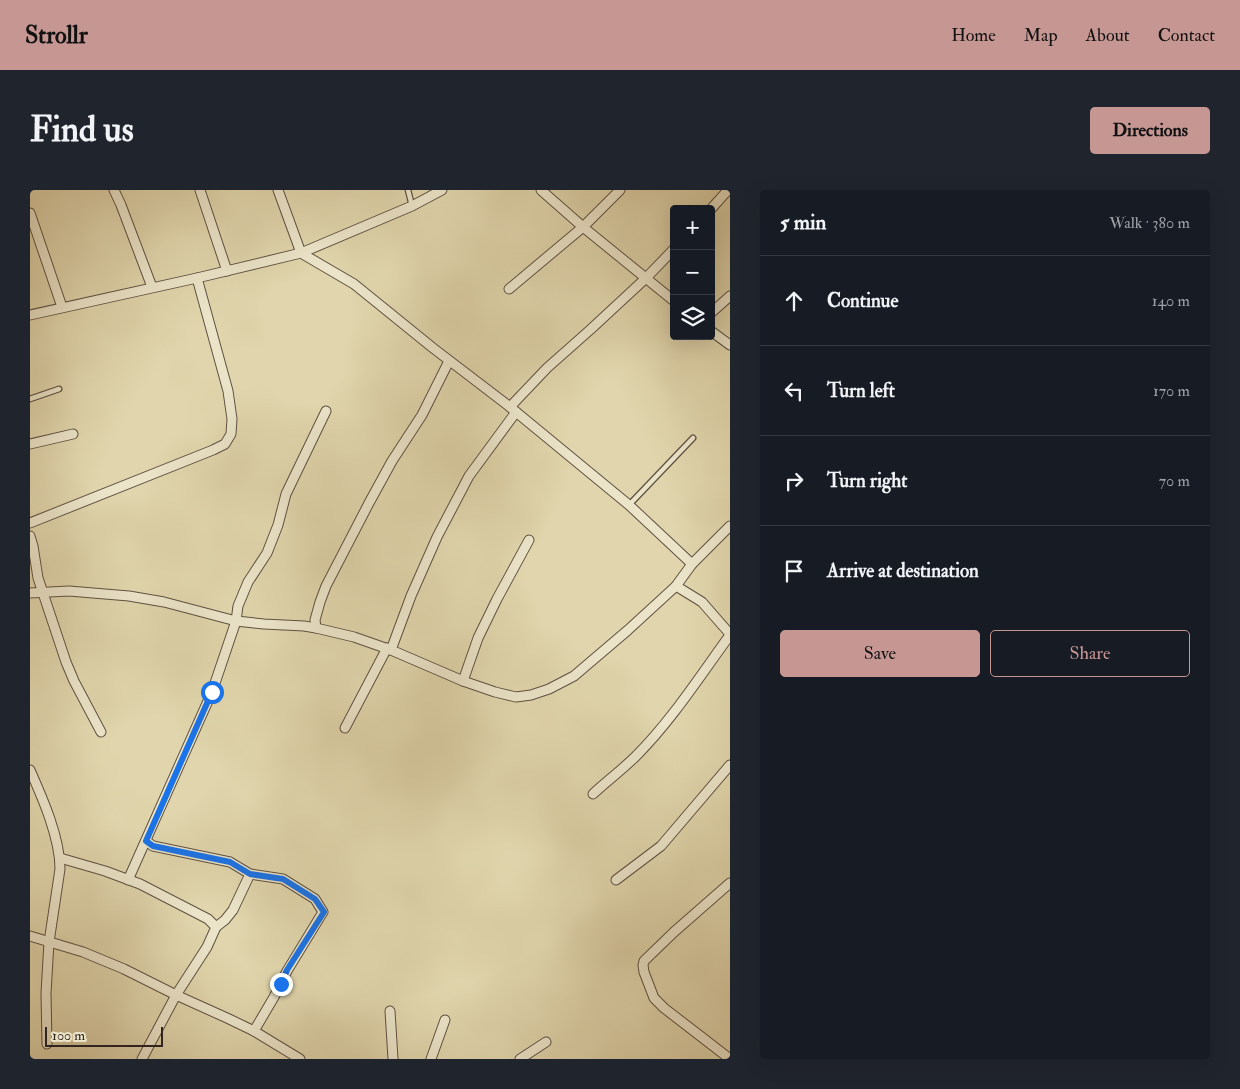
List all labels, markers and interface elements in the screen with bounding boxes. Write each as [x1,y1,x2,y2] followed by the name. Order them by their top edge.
[25,20,88,51] text: Strollr
[951,24,996,47] text: Home
[1024,24,1058,47] text: Map
[1086,24,1130,47] text: About
[1158,24,1215,47] text: Contact
[1090,107,1210,154] button: Directions
[30,108,134,152] text: Find us
[670,205,715,340] map controls
[670,205,715,250] button: +
[780,209,826,236] text: 5 min
[1109,213,1190,233] text: Walk · 380 m
[670,250,715,295] button: −
[780,287,808,315] icon: ahead
[827,289,898,313] text: Continue
[1152,291,1190,311] text: 140 m
[670,295,715,340] button: layers
[780,377,808,405] icon: left
[827,379,895,403] text: Turn left
[1153,381,1190,401] text: 170 m
[780,467,808,495] icon: right
[827,469,907,493] text: Turn right
[1159,471,1190,491] text: 70 m
[780,557,808,585] icon: arrive
[827,559,979,583] text: Arrive at destination
[780,630,980,677] button: Save
[990,630,1190,677] button: Share
[201,681,224,704] route start
[270,973,293,996] route end
[45,1024,162,1047] scale bar
[52,1027,85,1044] text: 100 m

